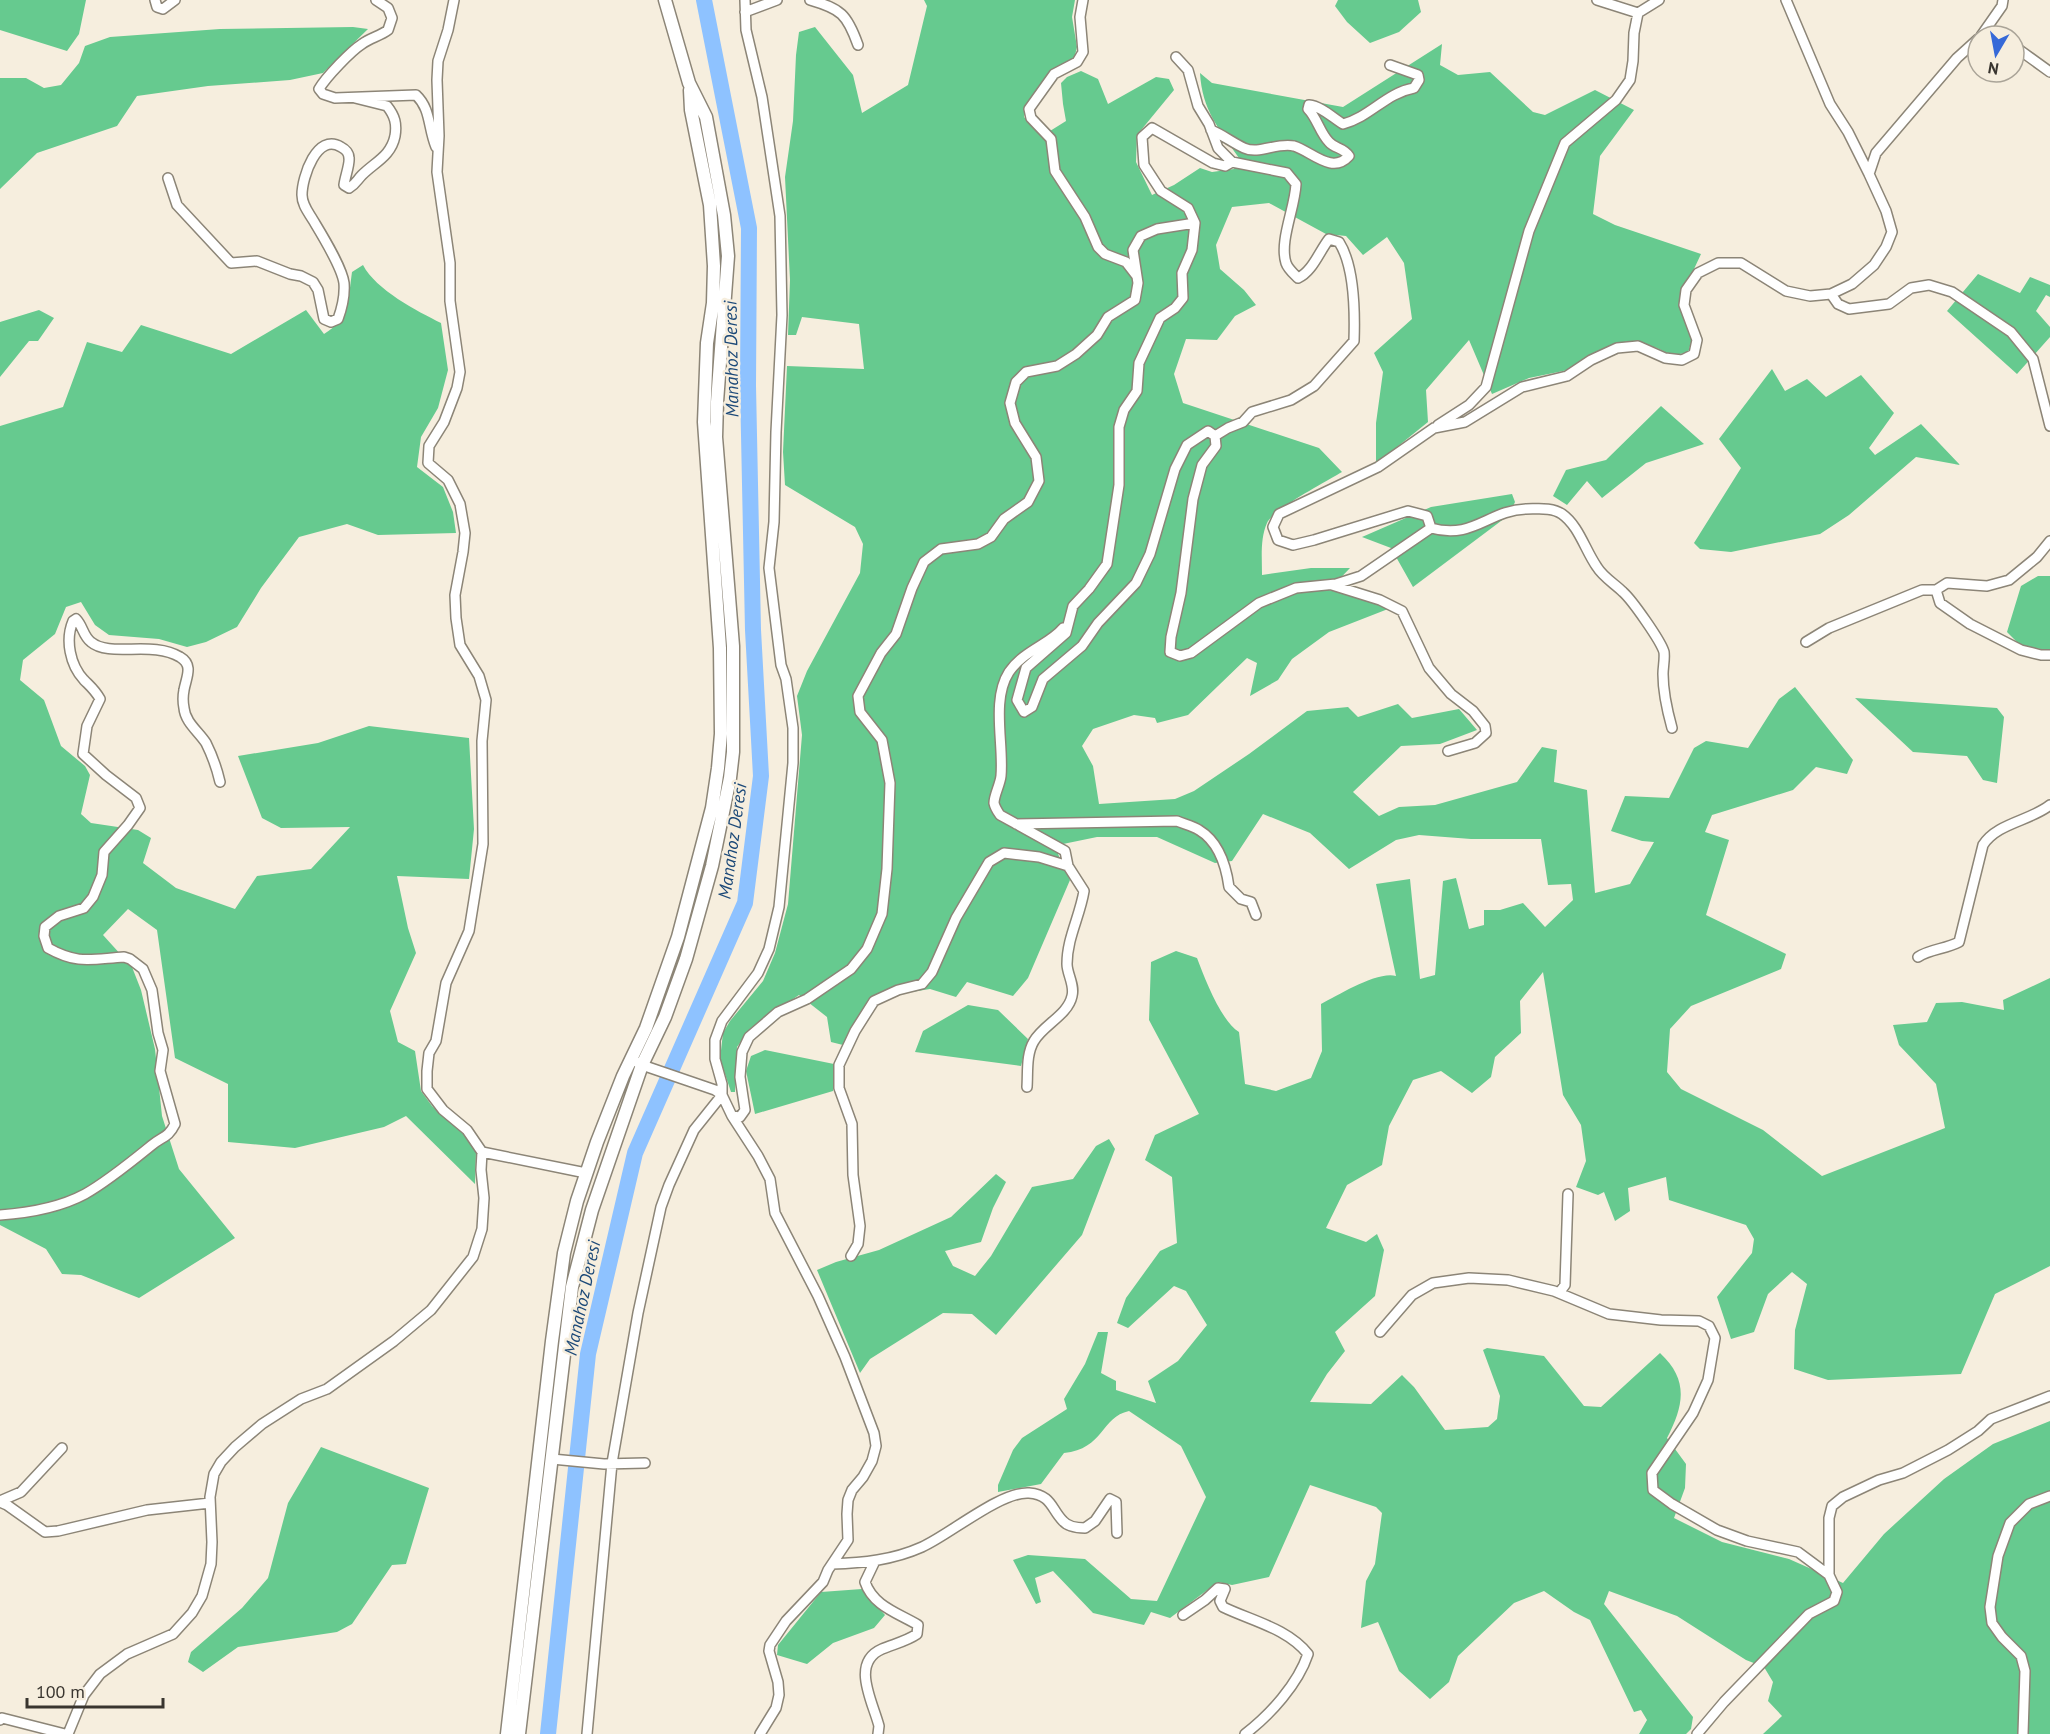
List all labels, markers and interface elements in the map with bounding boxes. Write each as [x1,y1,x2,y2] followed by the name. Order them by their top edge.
[1966,24,2026,84] north arrow
[1986,58,2000,80] text: N
[718,299,744,418] water label: Manahoz Deresi
[712,780,752,900] water label: Manahoz Deresi
[559,1237,606,1357] water label: Manahoz Deresi
[27,1671,164,1709] scale bar
[36,1680,85,1703] text: 100 m

